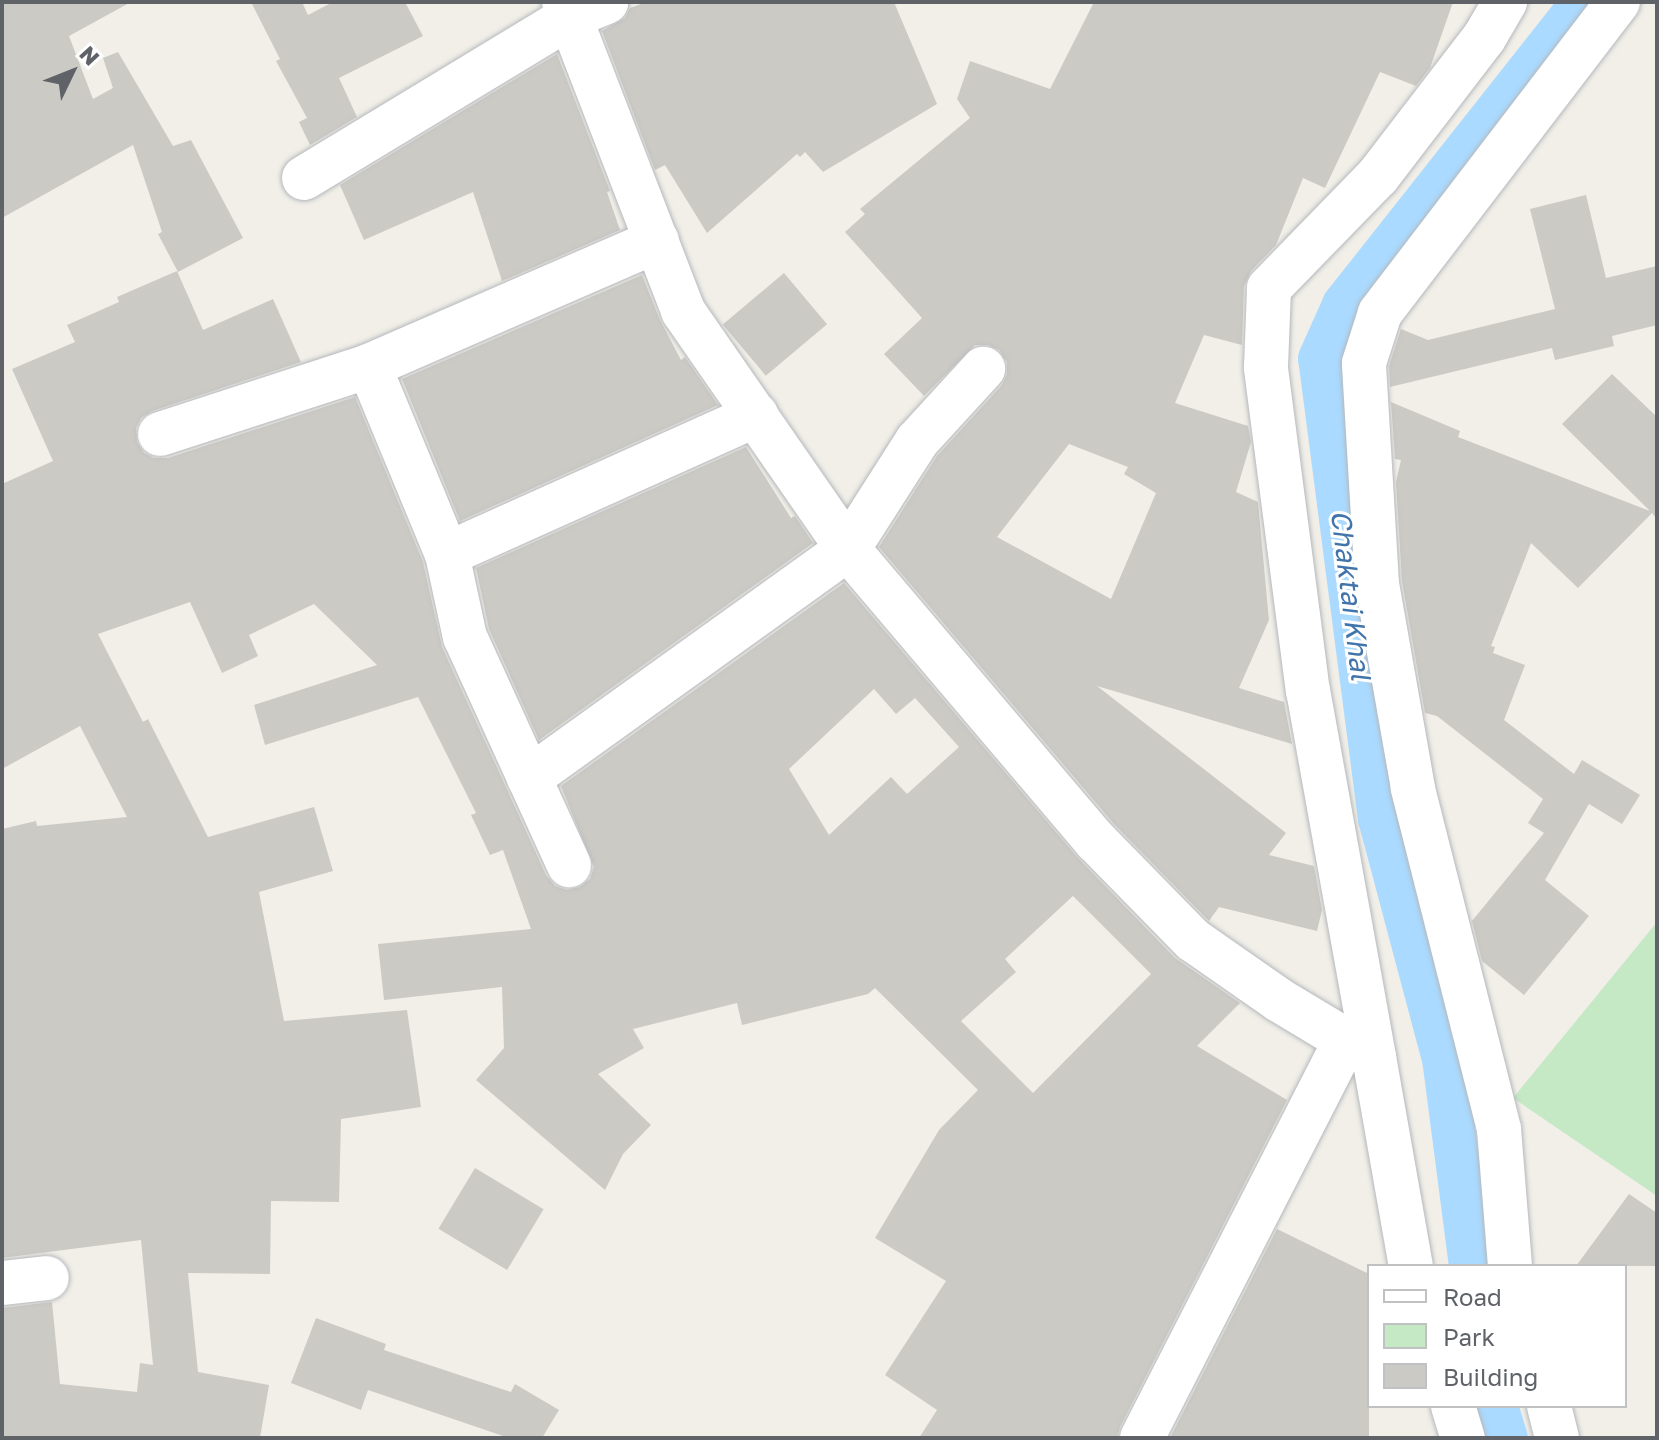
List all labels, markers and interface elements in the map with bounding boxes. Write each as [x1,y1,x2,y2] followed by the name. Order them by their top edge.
[32,32,112,112] north arrow
[74,40,105,71] text: N
[1324,508,1378,682] water label: Chaktai Khal
[1367,1264,1627,1408] legend
[1443,1282,1502,1311] text: Road
[1443,1322,1495,1351] text: Park
[1443,1362,1538,1391] text: Building

